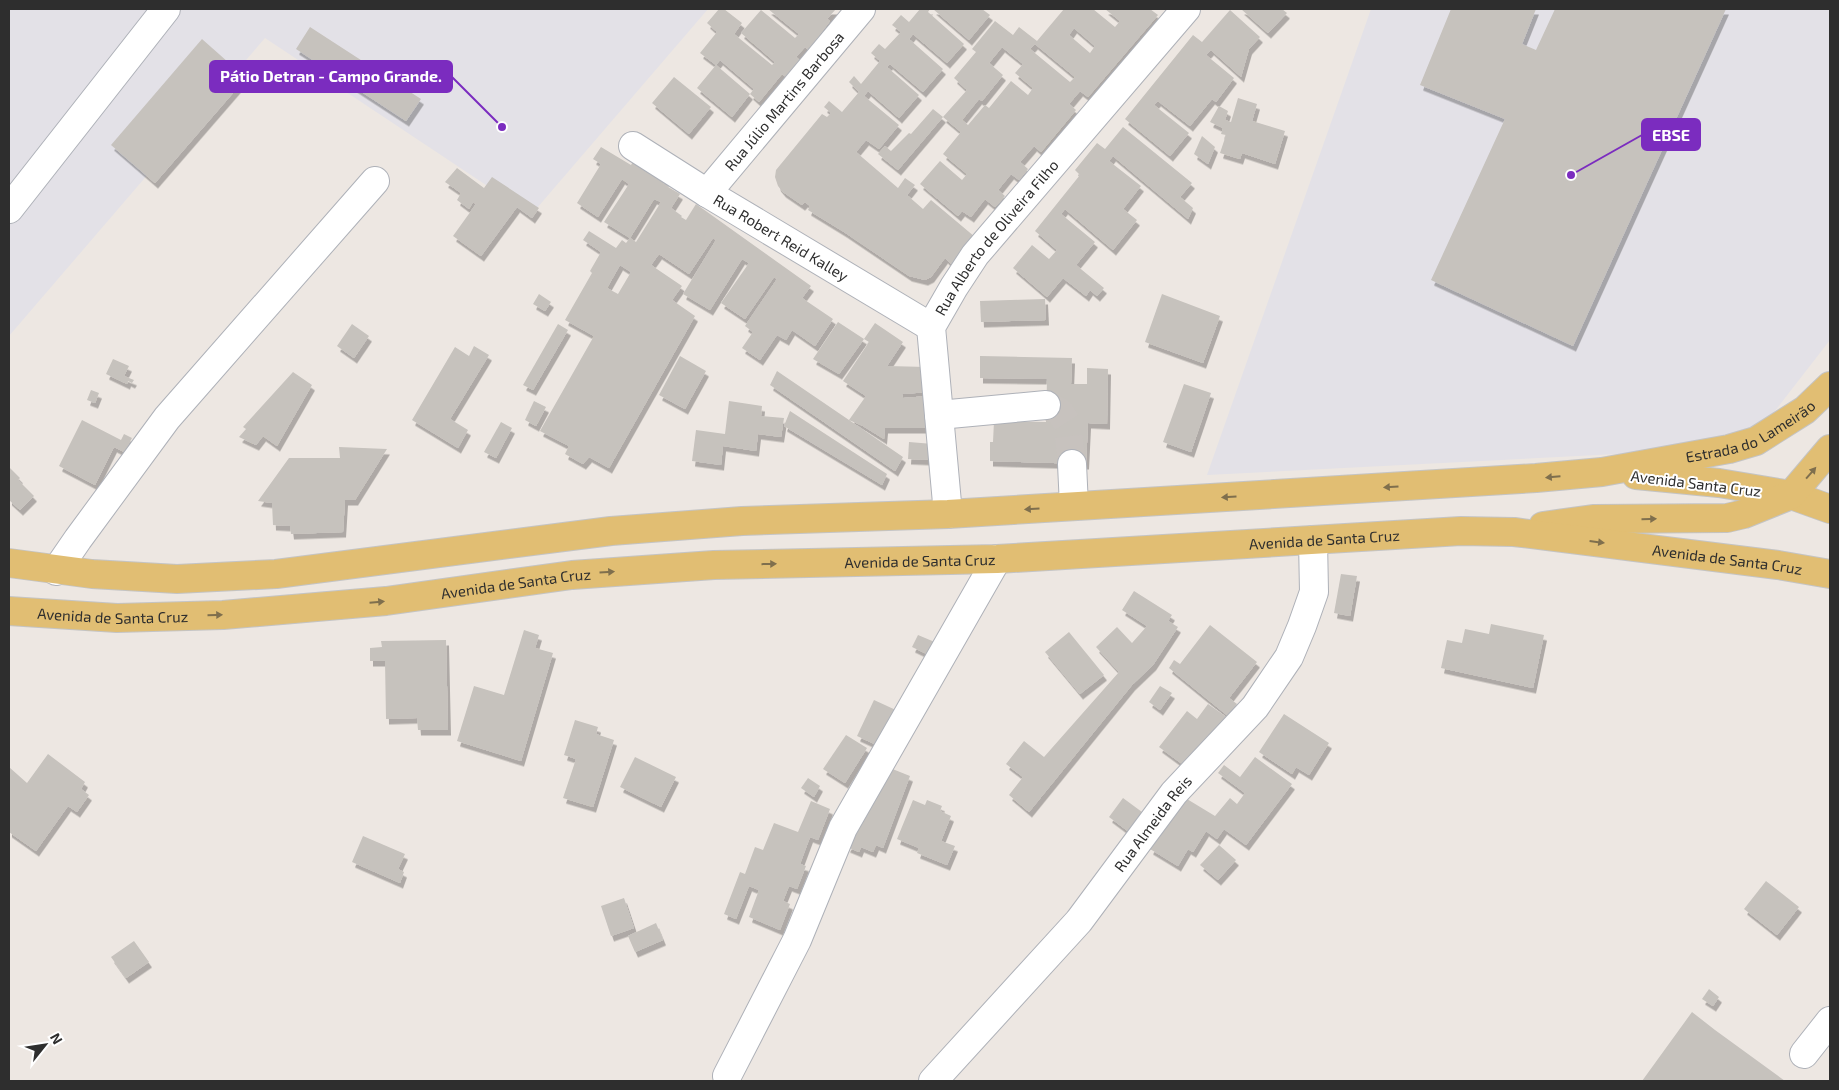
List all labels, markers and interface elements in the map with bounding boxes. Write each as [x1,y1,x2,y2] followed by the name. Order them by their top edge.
[721,28,847,174] street label: Rua Júlio Martins Barbosa
[210,61,452,92] callout: Pátio Detran - Campo Grande.
[220,66,442,85] text: Pátio Detran - Campo Grande.
[1642,119,1700,150] callout: EBSE
[1652,125,1690,144] text: EBSE
[931,156,1062,318] street label: Rua Alberto de Oliveira Filho
[710,190,852,285] street label: Rua Robert Reid Kalley
[1684,396,1819,466] street label: Estrada do Lameirão
[1630,466,1762,500] street label: Avenida Santa Cruz
[1806,467,1817,480] one-way arrow
[1545,473,1561,481] one-way arrow
[1383,484,1399,492] one-way arrow
[1221,494,1237,502] one-way arrow
[1023,505,1039,513] one-way arrow
[1641,514,1657,522] one-way arrow
[1248,526,1400,553] street label: Avenida de Santa Cruz
[1589,538,1605,546] one-way arrow
[1651,540,1804,578] street label: Avenida de Santa Cruz
[844,550,996,571] street label: Avenida de Santa Cruz
[762,560,778,568] one-way arrow
[440,565,592,602] street label: Avenida de Santa Cruz
[599,568,615,576] one-way arrow
[369,597,385,605] one-way arrow
[37,604,189,627] street label: Avenida de Santa Cruz
[207,611,223,619] one-way arrow
[1110,771,1195,875] street label: Rua Almeida Reis
[20,1020,70,1070] north arrow
[47,1030,67,1047] text: N

